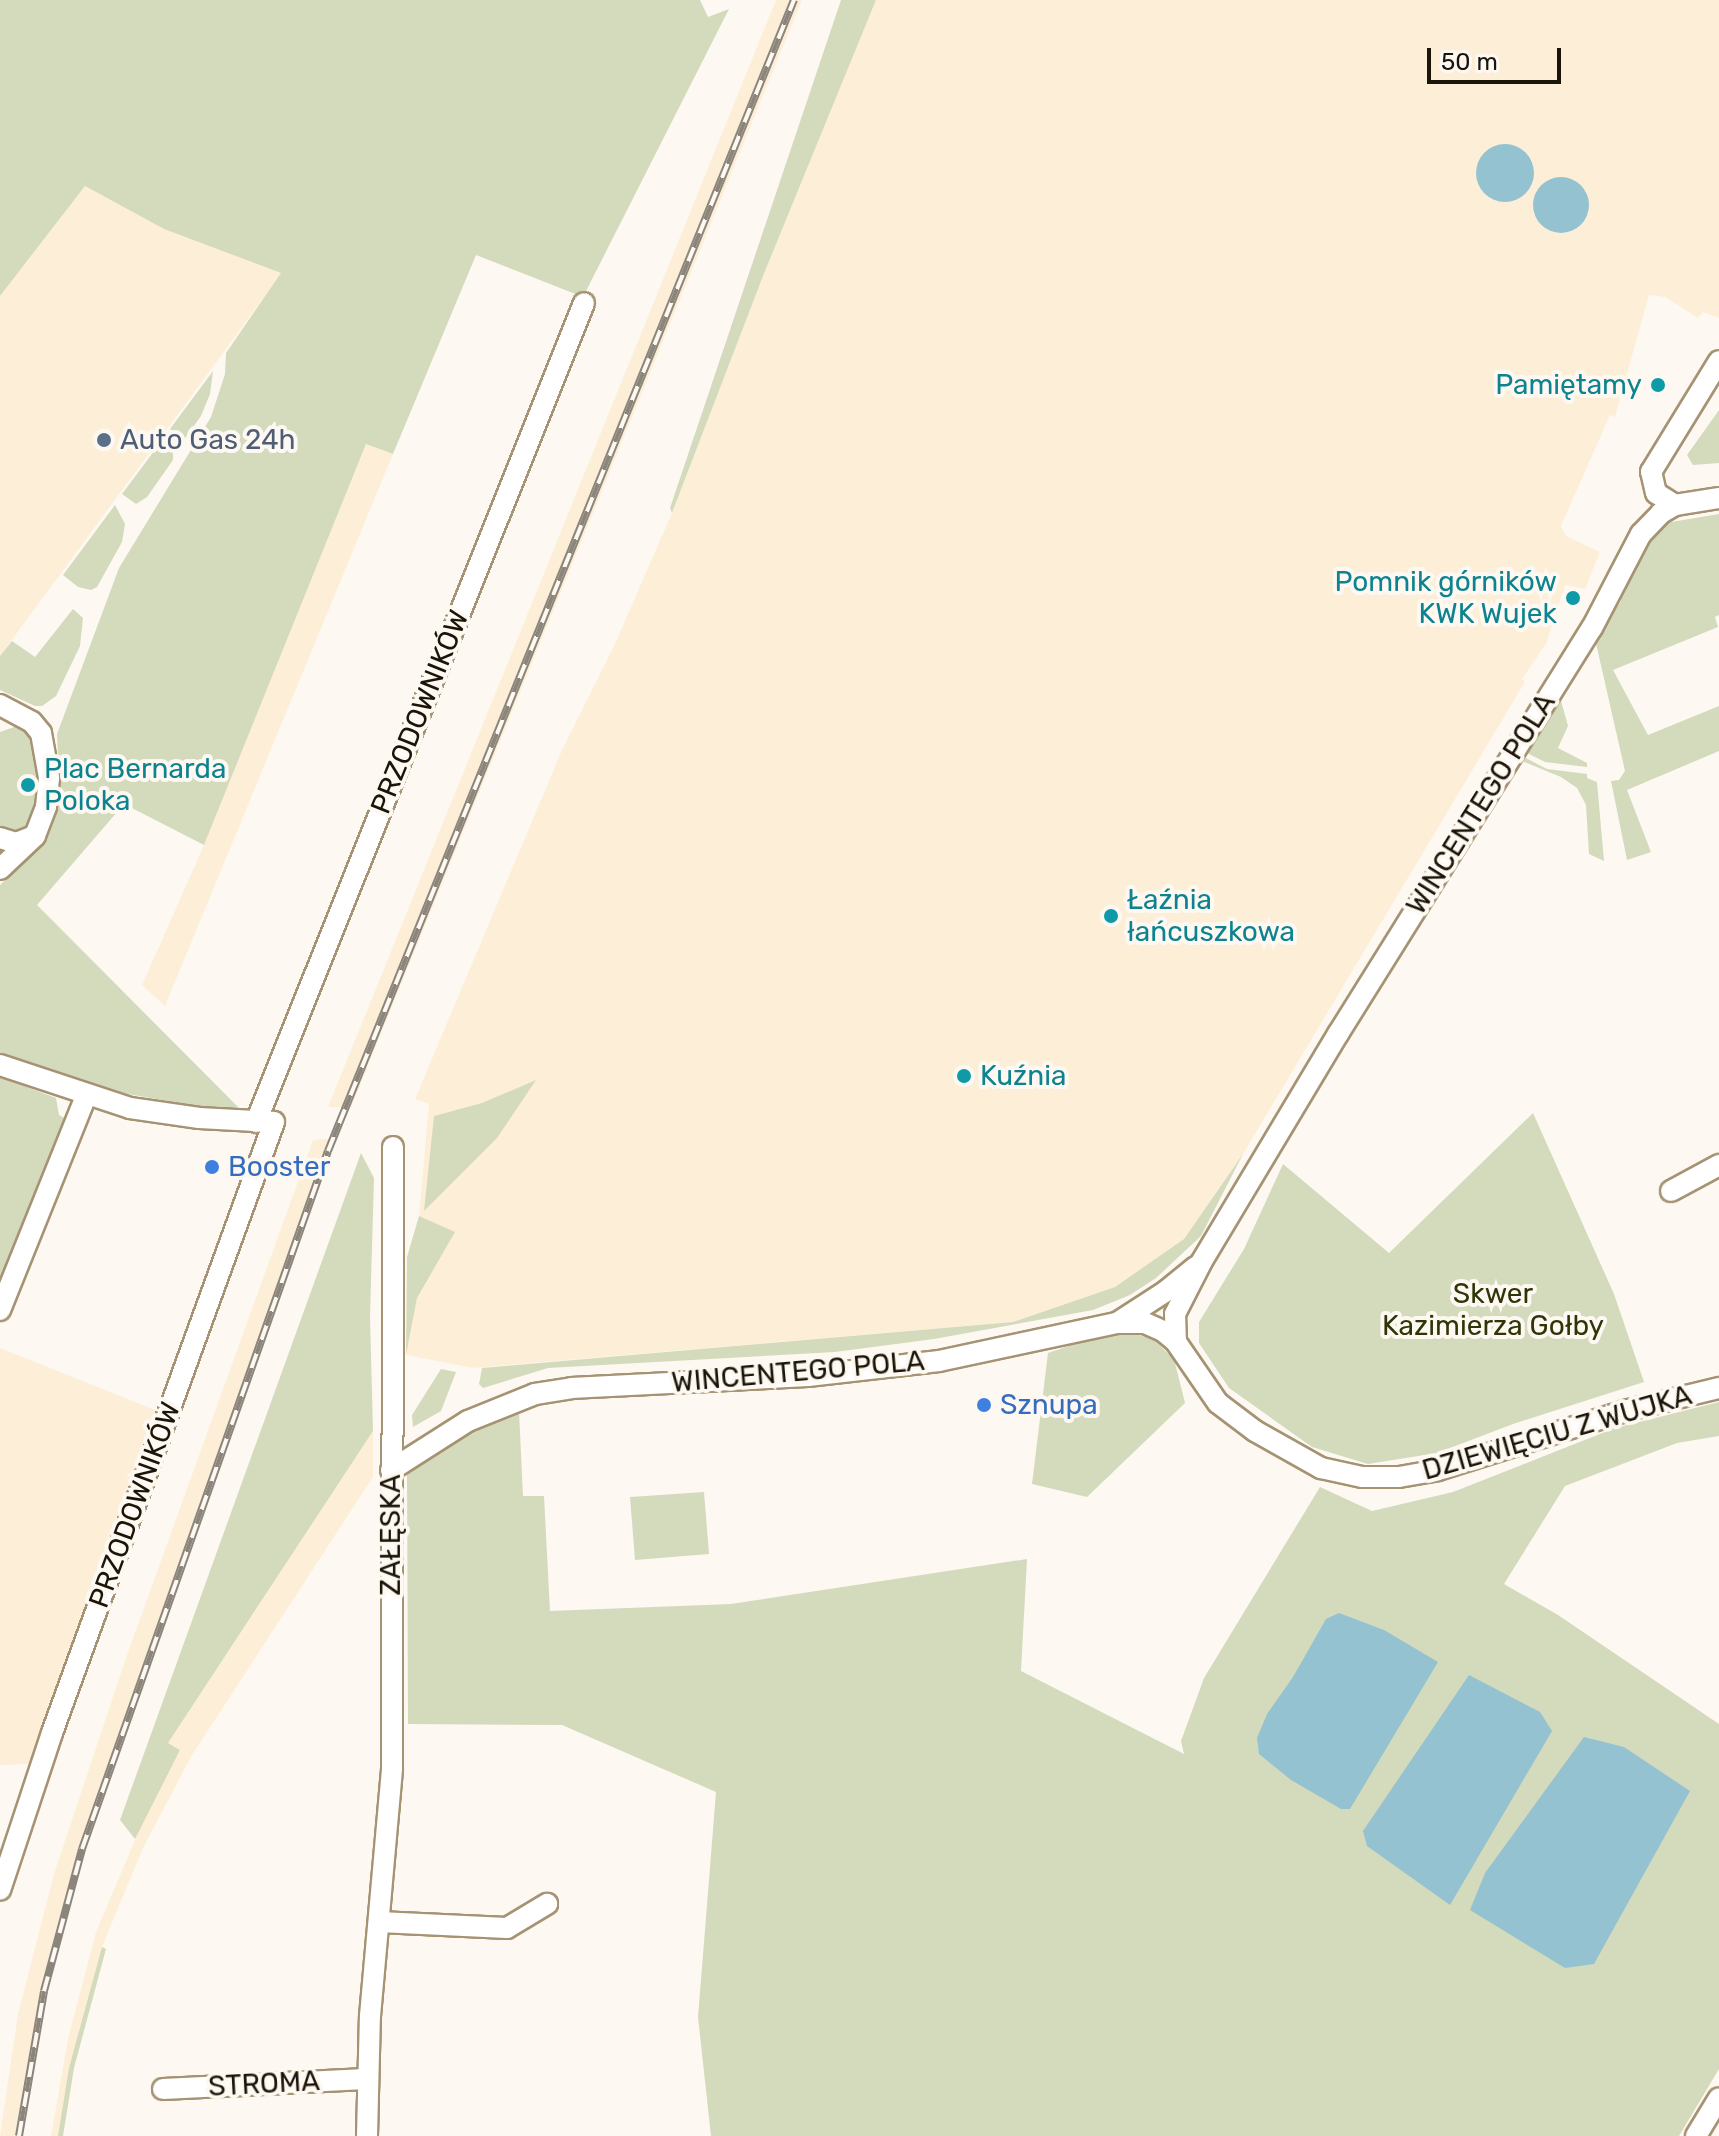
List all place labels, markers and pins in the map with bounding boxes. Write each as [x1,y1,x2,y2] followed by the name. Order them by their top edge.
[1495,368,1642,402] place label: Pamiętamy
[1649,376,1667,394] marker: Pamiętamy
[120,423,296,457] place label: Auto Gas 24h
[95,431,113,449] marker: Auto Gas 24h
[1334,565,1557,631] place label: Pomnik górników KWK Wujek
[1564,589,1582,607] marker: Pomnik górników KWK Wujek
[44,752,226,818] place label: Plac Bernarda Poloka
[19,776,37,794] marker: Plac Bernarda Poloka
[1127,883,1295,949] place label: Łaźnia łańcuszkowa
[1102,907,1120,925] marker: Łaźnia łańcuszkowa
[980,1059,1067,1093] place label: Kuźnia
[955,1067,973,1085] marker: Kuźnia
[228,1150,330,1184] place label: Booster
[203,1158,221,1176] marker: Booster
[1000,1388,1098,1422] place label: Sznupa
[975,1396,993,1414] marker: Sznupa

